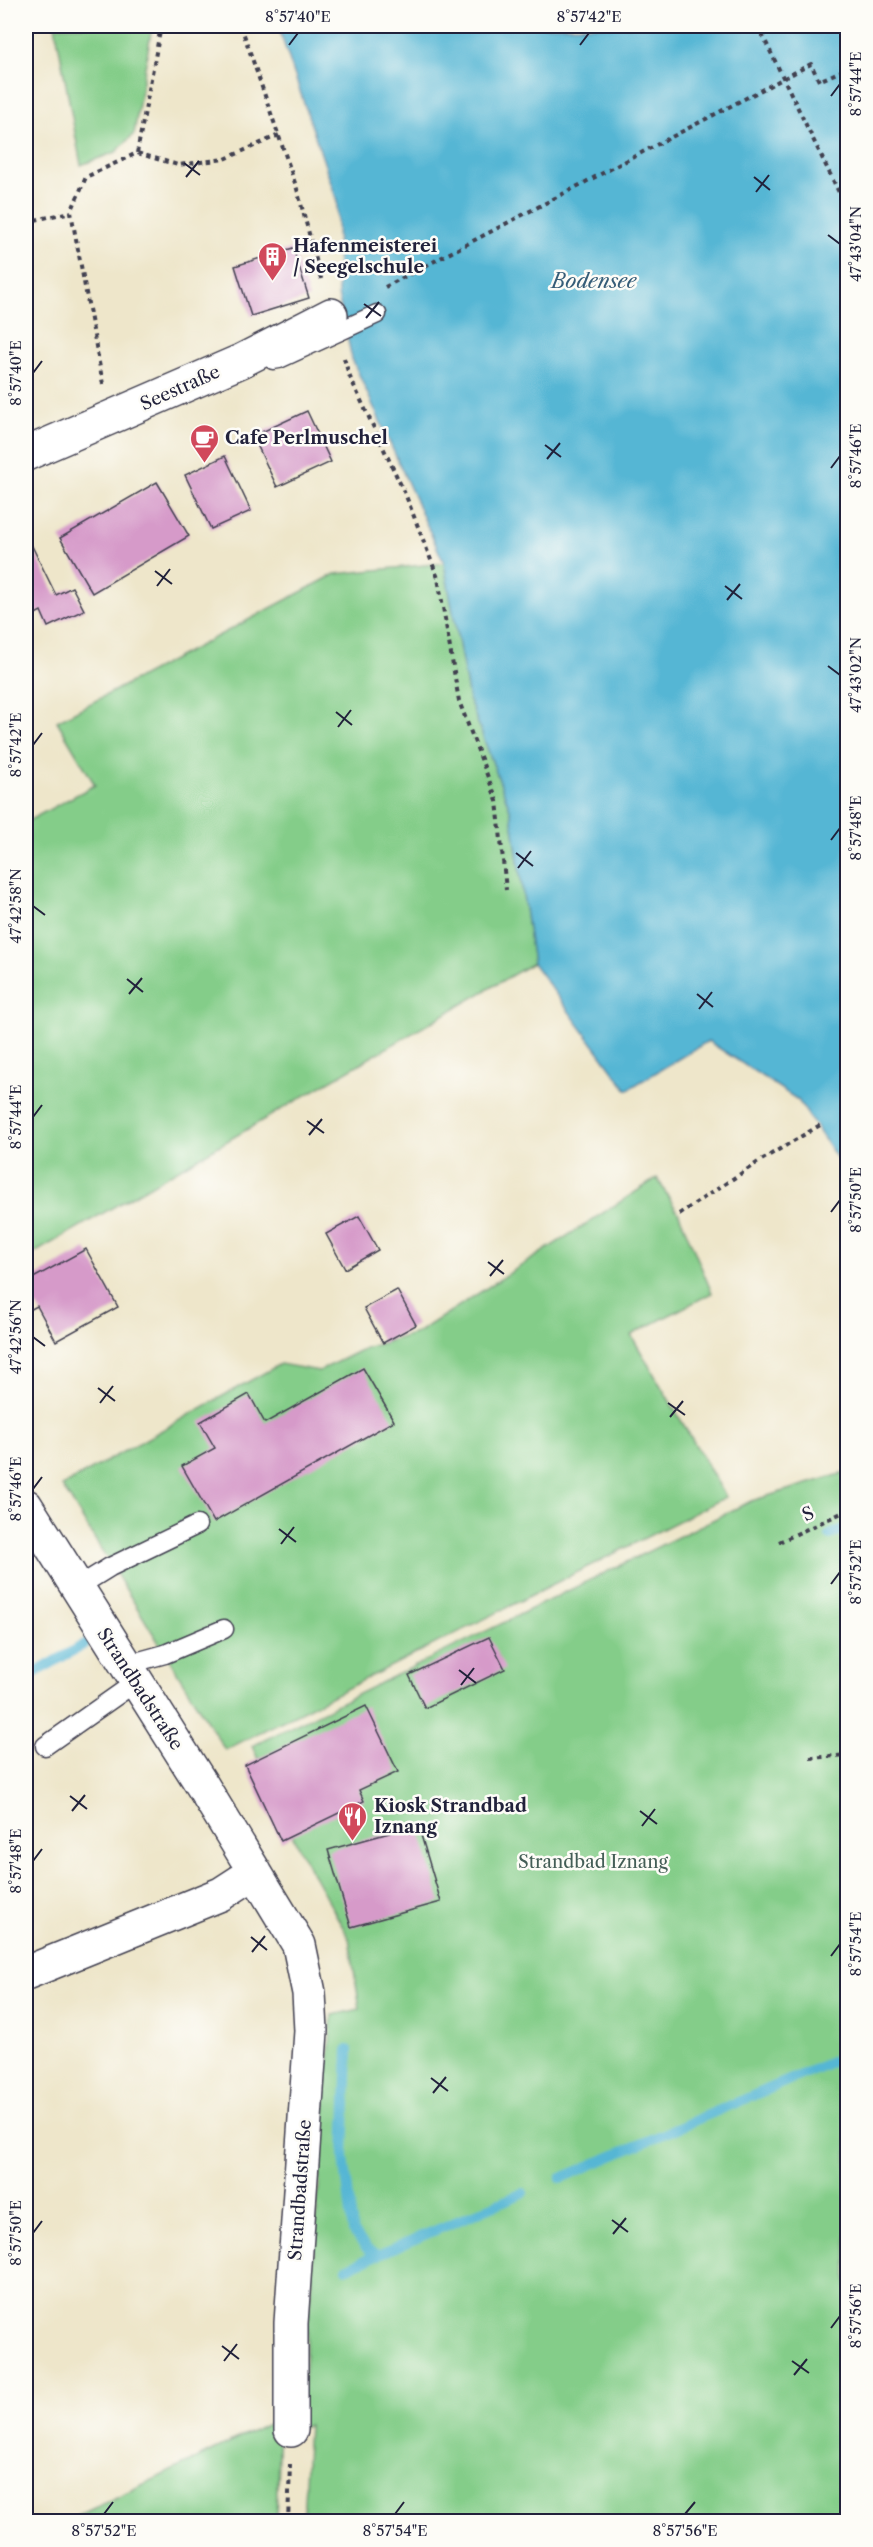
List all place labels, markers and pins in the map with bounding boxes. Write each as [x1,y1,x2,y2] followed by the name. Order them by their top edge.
[293,235,438,278] place label: Hafenmeisterei / Seegelschule
[256,240,288,282] building icon: Hafenmeisterei / Seegelschule
[188,422,220,464] cafe icon: Cafe Perlmuschel
[225,427,388,449] place label: Cafe Perlmuschel
[374,1795,527,1838] place label: Kiosk Strandbad Iznang
[337,1800,369,1842] restaurant icon: Kiosk Strandbad Iznang

